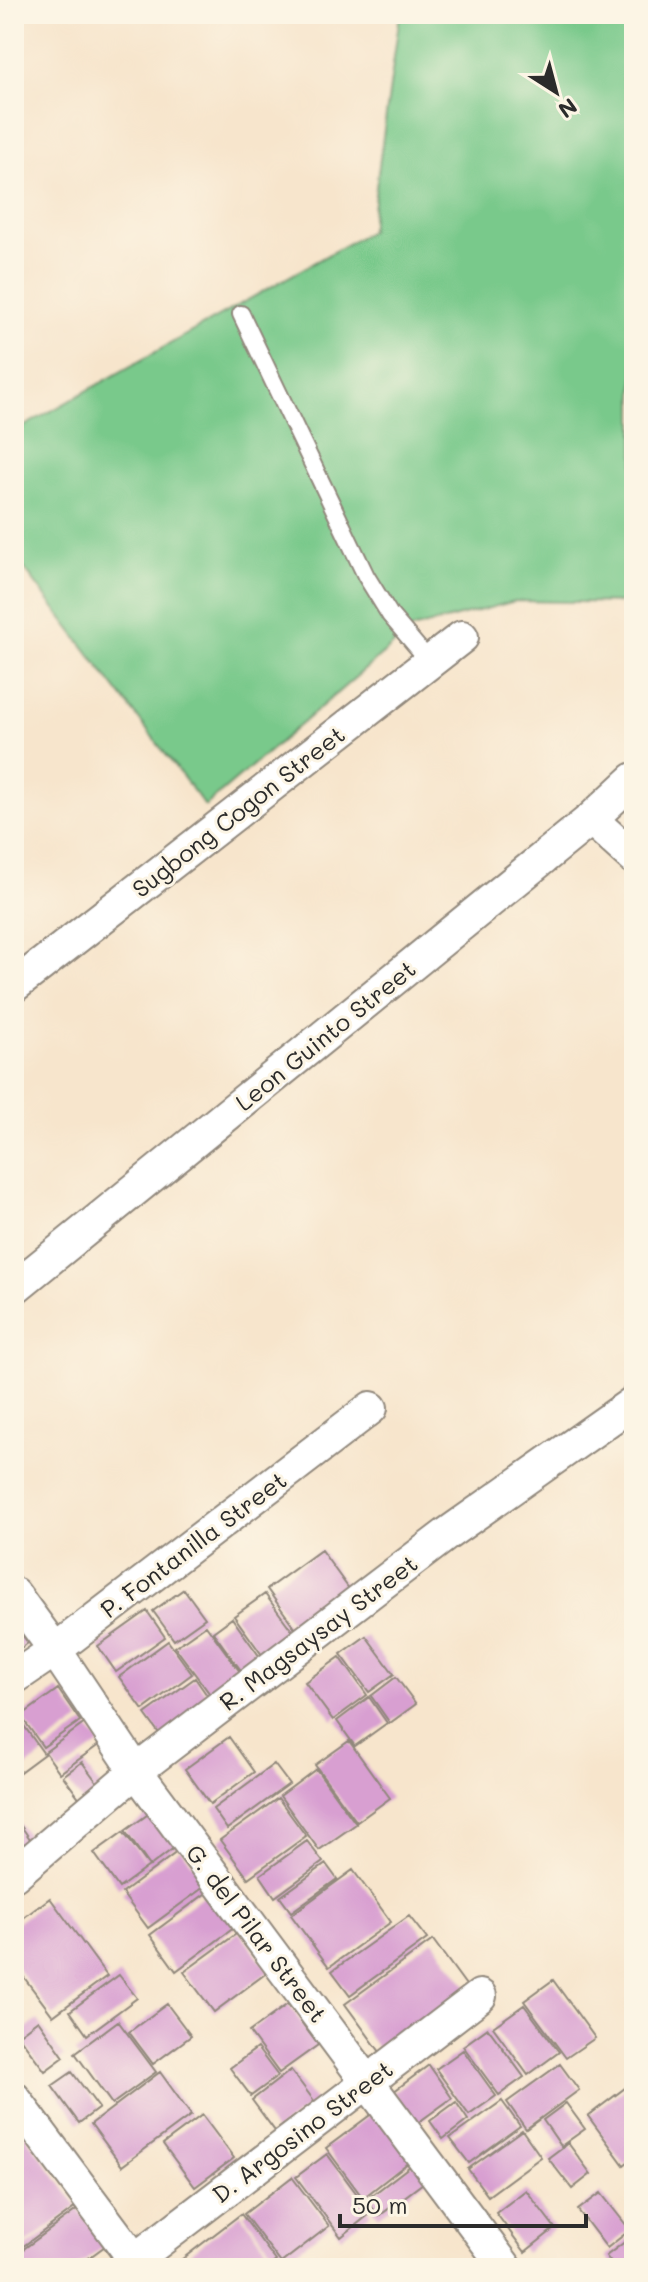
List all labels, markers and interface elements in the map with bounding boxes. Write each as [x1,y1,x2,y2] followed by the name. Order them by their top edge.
[516,52,596,132] north arrow
[553,92,583,125] text: N
[125,718,351,904] street label: Sugbong Cogon Street
[229,953,421,1117] street label: Leon Guinto Street
[94,1464,292,1624] street label: P. Fontanilla Street
[213,1547,423,1717] street label: R. Magsaysay Street
[180,1838,334,2028] street label: G. del Pilar Street
[205,2053,399,2209] street label: D. Argosino Street
[340,2178,586,2228] scale bar
[352,2189,408,2220] text: 50 m

